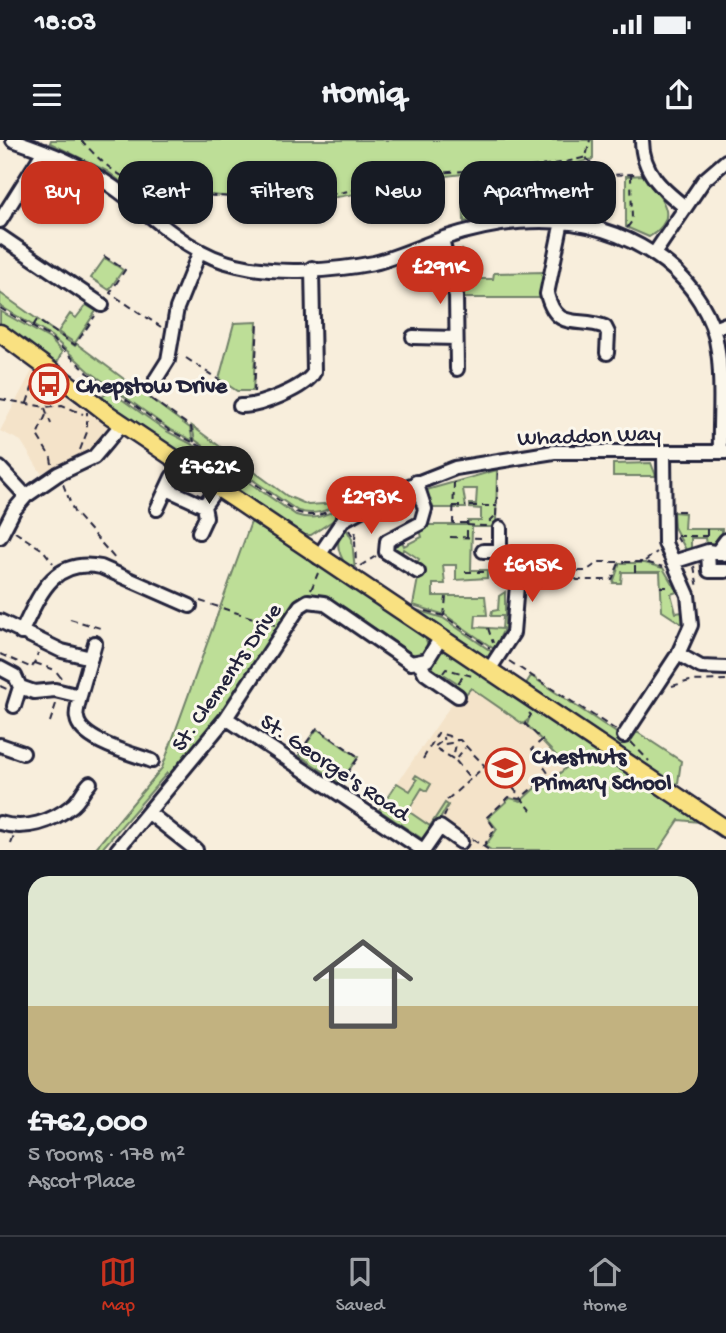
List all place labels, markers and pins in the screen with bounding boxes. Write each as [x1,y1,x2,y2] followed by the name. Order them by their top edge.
[391,246,489,306] pin: £291K
[28,363,70,405] bus stop icon: Chepstow Drive
[76,374,228,401] place label: Chepstow Drive
[160,446,258,506] pin: £762K
[322,476,420,536] pin: £293K
[483,545,581,604] pin: £615K
[530,745,672,798] place label: Chestnuts Primary School
[484,747,526,789] school or university icon: Chestnuts Primary School

